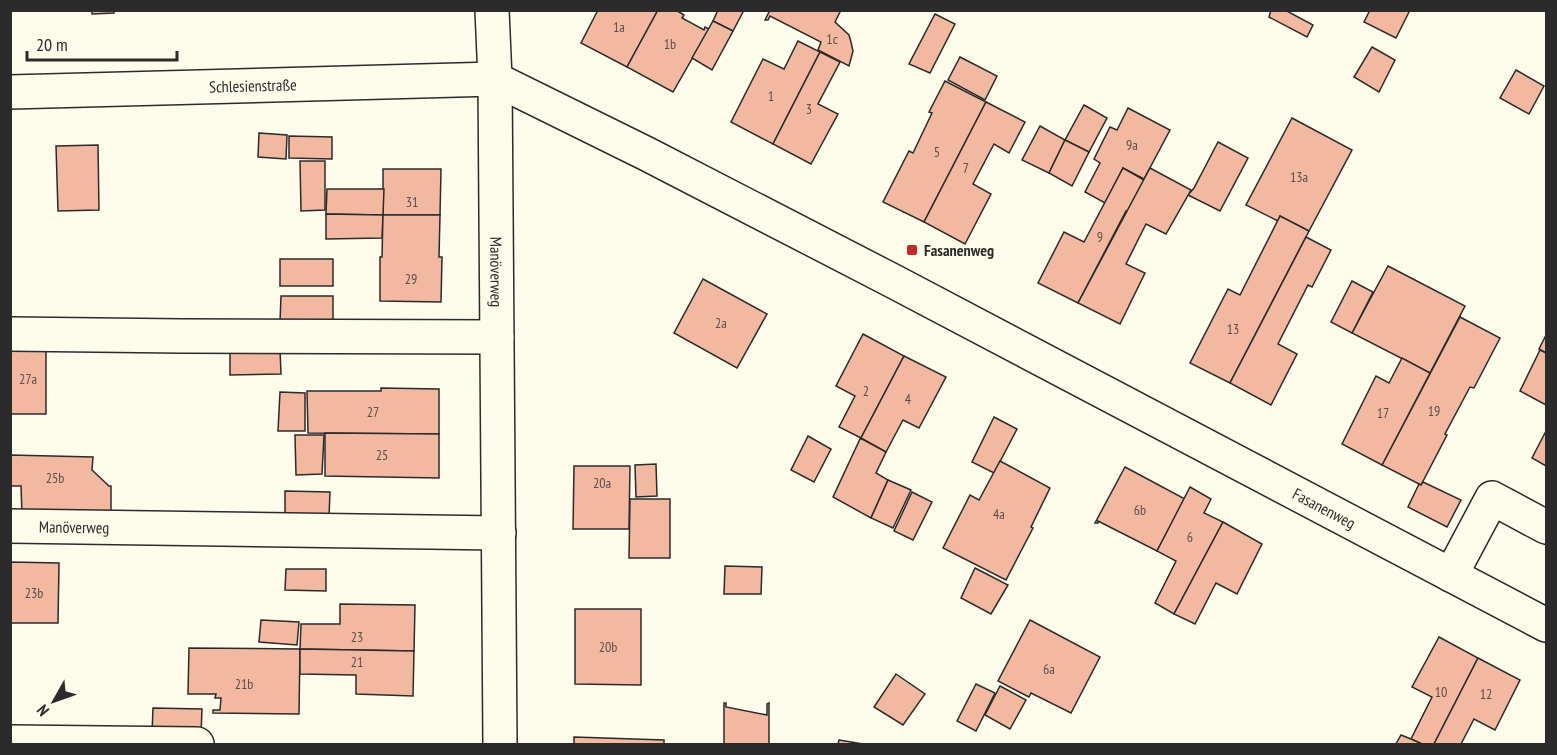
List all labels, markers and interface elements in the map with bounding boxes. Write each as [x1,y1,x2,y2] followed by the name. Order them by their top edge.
[613,18,625,36] house number: 1a
[27,24,177,62] scale bar
[826,30,838,48] house number: 1c
[36,33,68,56] text: 20 m
[664,35,676,53] house number: 1b
[209,74,297,97] street label: Schlesienstraße
[768,87,774,105] house number: 1
[806,100,812,118] house number: 3
[1126,136,1138,154] house number: 9a
[934,143,940,161] house number: 5
[963,159,969,177] house number: 7
[1290,168,1308,186] house number: 13a
[406,193,418,211] house number: 31
[1097,228,1103,246] house number: 9
[486,237,507,307] street label: Manöverweg
[924,240,994,260] place label: Fasanenweg
[905,243,919,257] marker: Fasanenweg
[405,270,417,288] house number: 29
[715,314,727,332] house number: 2a
[1227,320,1239,338] house number: 13
[19,370,37,388] house number: 27a
[863,382,869,400] house number: 2
[905,390,912,408] house number: 4
[1428,402,1440,420] house number: 19
[367,403,379,421] house number: 27
[1377,404,1389,422] house number: 17
[376,446,388,464] house number: 25
[46,469,64,487] house number: 25b
[593,474,611,492] house number: 20a
[1289,483,1359,533] street label: Fasanenweg
[1134,501,1146,519] house number: 6b
[993,505,1005,523] house number: 4a
[39,516,109,537] street label: Manöverweg
[1187,528,1193,546] house number: 6
[25,584,43,602] house number: 23b
[351,628,363,646] house number: 23
[599,638,617,656] house number: 20b
[351,653,363,671] house number: 21
[1043,660,1055,678] house number: 6a
[24,671,84,731] north arrow
[235,675,253,693] house number: 21b
[1435,683,1447,701] house number: 10
[1480,685,1492,703] house number: 12
[32,701,53,720] text: N

